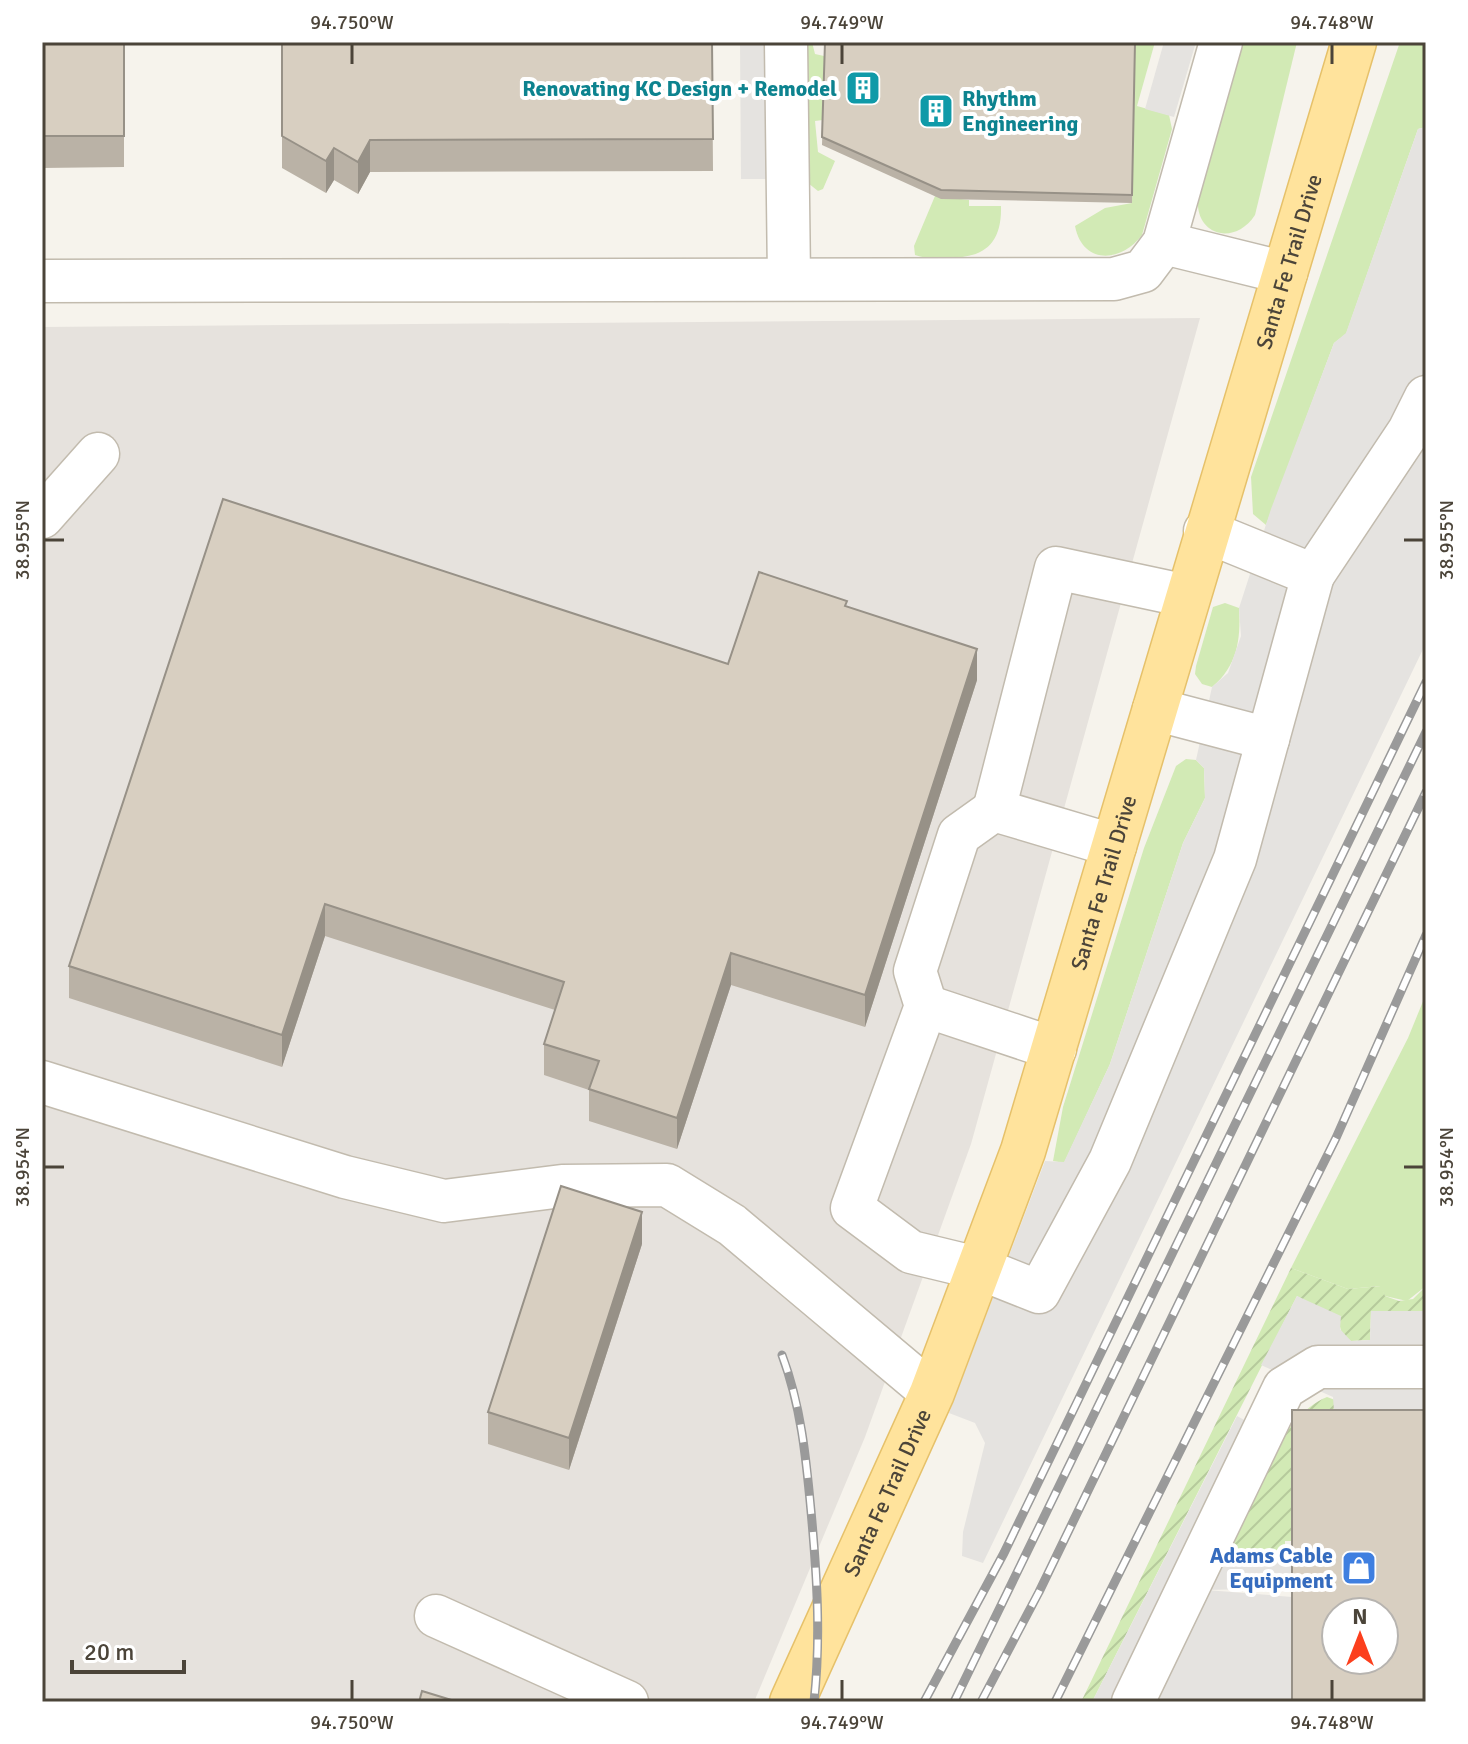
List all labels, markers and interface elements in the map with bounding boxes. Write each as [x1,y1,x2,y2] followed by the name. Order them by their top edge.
[310,10,394,35] text: 94.750°W
[800,10,884,35] text: 94.749°W
[1290,10,1374,35] text: 94.748°W
[844,69,882,107] building icon: Renovating KC Design + Remodel
[522,75,837,102] place label: Renovating KC Design + Remodel
[962,85,1079,137] place label: Rhythm Engineering
[917,92,955,130] building icon: Rhythm Engineering
[1250,171,1327,352] street label: Santa Fe Trail Drive
[10,500,35,580] text: 38.955°N
[1434,500,1459,580] text: 38.955°N
[1064,792,1142,973] street label: Santa Fe Trail Drive
[10,1127,35,1207] text: 38.954°N
[1434,1127,1459,1207] text: 38.954°N
[837,1404,937,1581] street label: Santa Fe Trail Drive
[1210,1542,1333,1594] place label: Adams Cable Equipment
[1340,1549,1378,1587] shop icon: Adams Cable Equipment
[1320,1596,1400,1676] north arrow
[1352,1603,1368,1630] text: N
[72,1624,184,1674] scale bar
[84,1637,134,1667] text: 20 m
[310,1710,394,1735] text: 94.750°W
[800,1710,884,1735] text: 94.749°W
[1290,1710,1374,1735] text: 94.748°W

